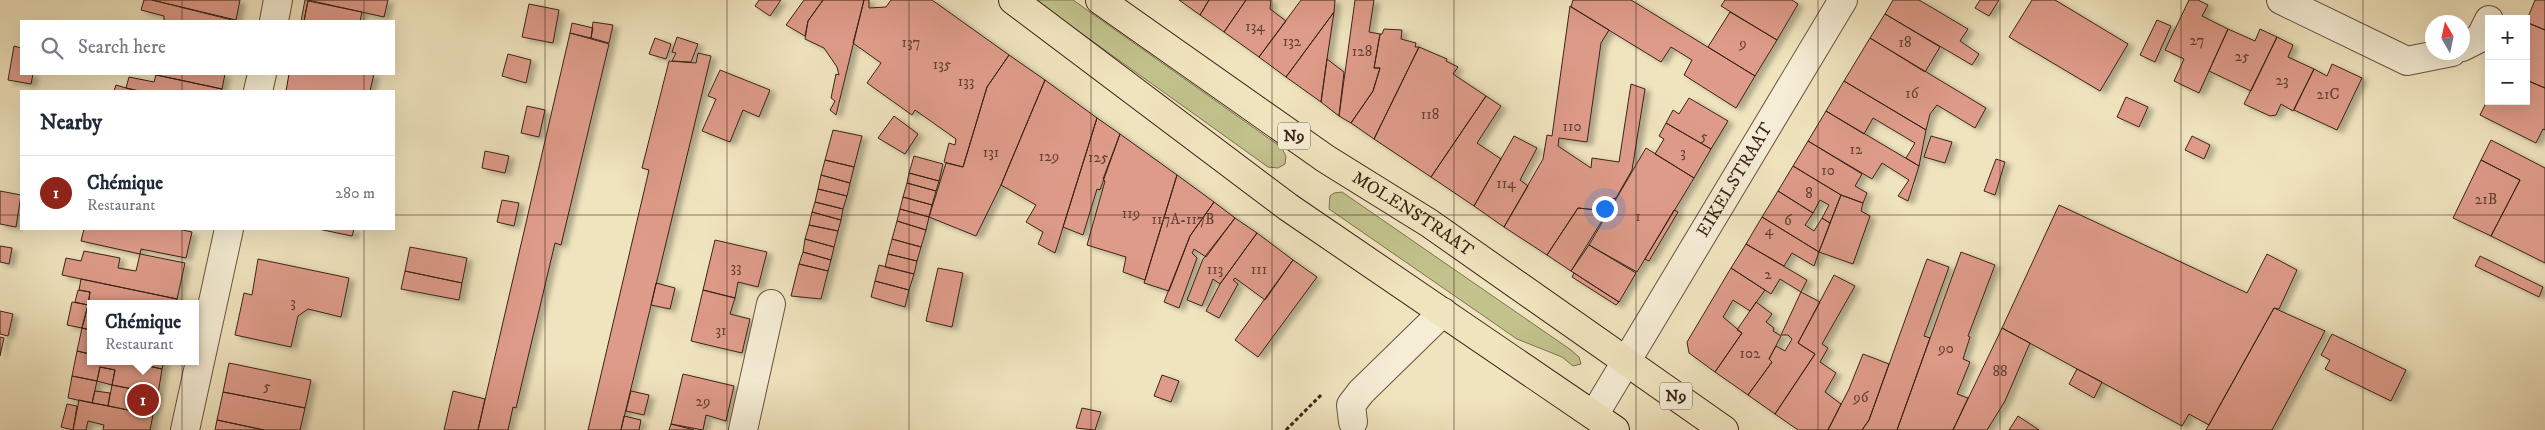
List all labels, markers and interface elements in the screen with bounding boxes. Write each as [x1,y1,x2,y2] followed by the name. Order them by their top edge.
[2425,15,2470,60] north arrow
[2485,15,2530,105] map controls
[2485,15,2530,60] button: +
[1245,17,1265,36] house number: 134
[20,20,395,75] search box
[2190,31,2205,50] house number: 27
[1283,32,1302,51] house number: 132
[901,33,921,52] house number: 137
[1898,33,1912,52] house number: 18
[38,34,66,62] icon: search
[1738,34,1747,53] house number: 9
[78,36,166,59] text: Search here
[1352,42,1372,61] house number: 128
[2235,47,2250,66] house number: 25
[933,55,952,74] house number: 135
[2485,60,2530,105] button: −
[2276,71,2288,90] house number: 23
[958,72,974,91] house number: 133
[1905,84,1920,103] house number: 16
[2317,85,2339,104] house number: 21C
[1421,105,1439,124] house number: 118
[40,110,102,136] text: Nearby
[1562,117,1582,136] house number: 110
[1692,118,1778,241] street label: EIKELSTRAAT
[1278,122,1310,150] road number: N9
[1700,127,1708,146] house number: 5
[1850,140,1863,159] house number: 12
[983,143,999,162] house number: 131
[1680,143,1686,162] house number: 3
[1039,147,1059,166] house number: 129
[1088,148,1109,167] house number: 125
[1821,161,1835,180] house number: 10
[1348,167,1478,262] street label: MOLENSTRAAT
[87,172,163,195] text: Chémique
[1496,174,1516,193] house number: 114
[53,183,59,203] text: 1
[335,183,375,203] text: 280 m
[1805,184,1813,203] house number: 8
[2475,190,2497,209] house number: 21B
[87,195,155,215] text: Restaurant
[1592,196,1618,222] your location
[1122,204,1140,223] house number: 119
[1635,207,1641,226] house number: 1
[1152,210,1214,229] house number: 117A-117B
[1784,211,1793,230] house number: 6
[1765,221,1774,240] house number: 4
[730,258,742,277] house number: 33
[1207,260,1223,279] house number: 113
[1251,260,1267,279] house number: 111
[1764,265,1772,284] house number: 2
[290,293,296,312] house number: 3
[87,300,199,365] popup
[105,311,181,334] text: Chémique
[715,321,727,340] house number: 31
[105,334,173,354] text: Restaurant
[1937,339,1954,358] house number: 90
[1740,344,1761,363] house number: 102
[1992,362,2008,381] house number: 88
[263,377,271,396] house number: 5
[127,381,159,419] pin: 1
[1660,382,1692,410] road number: N9
[1852,388,1870,407] house number: 96
[696,392,710,411] house number: 29

